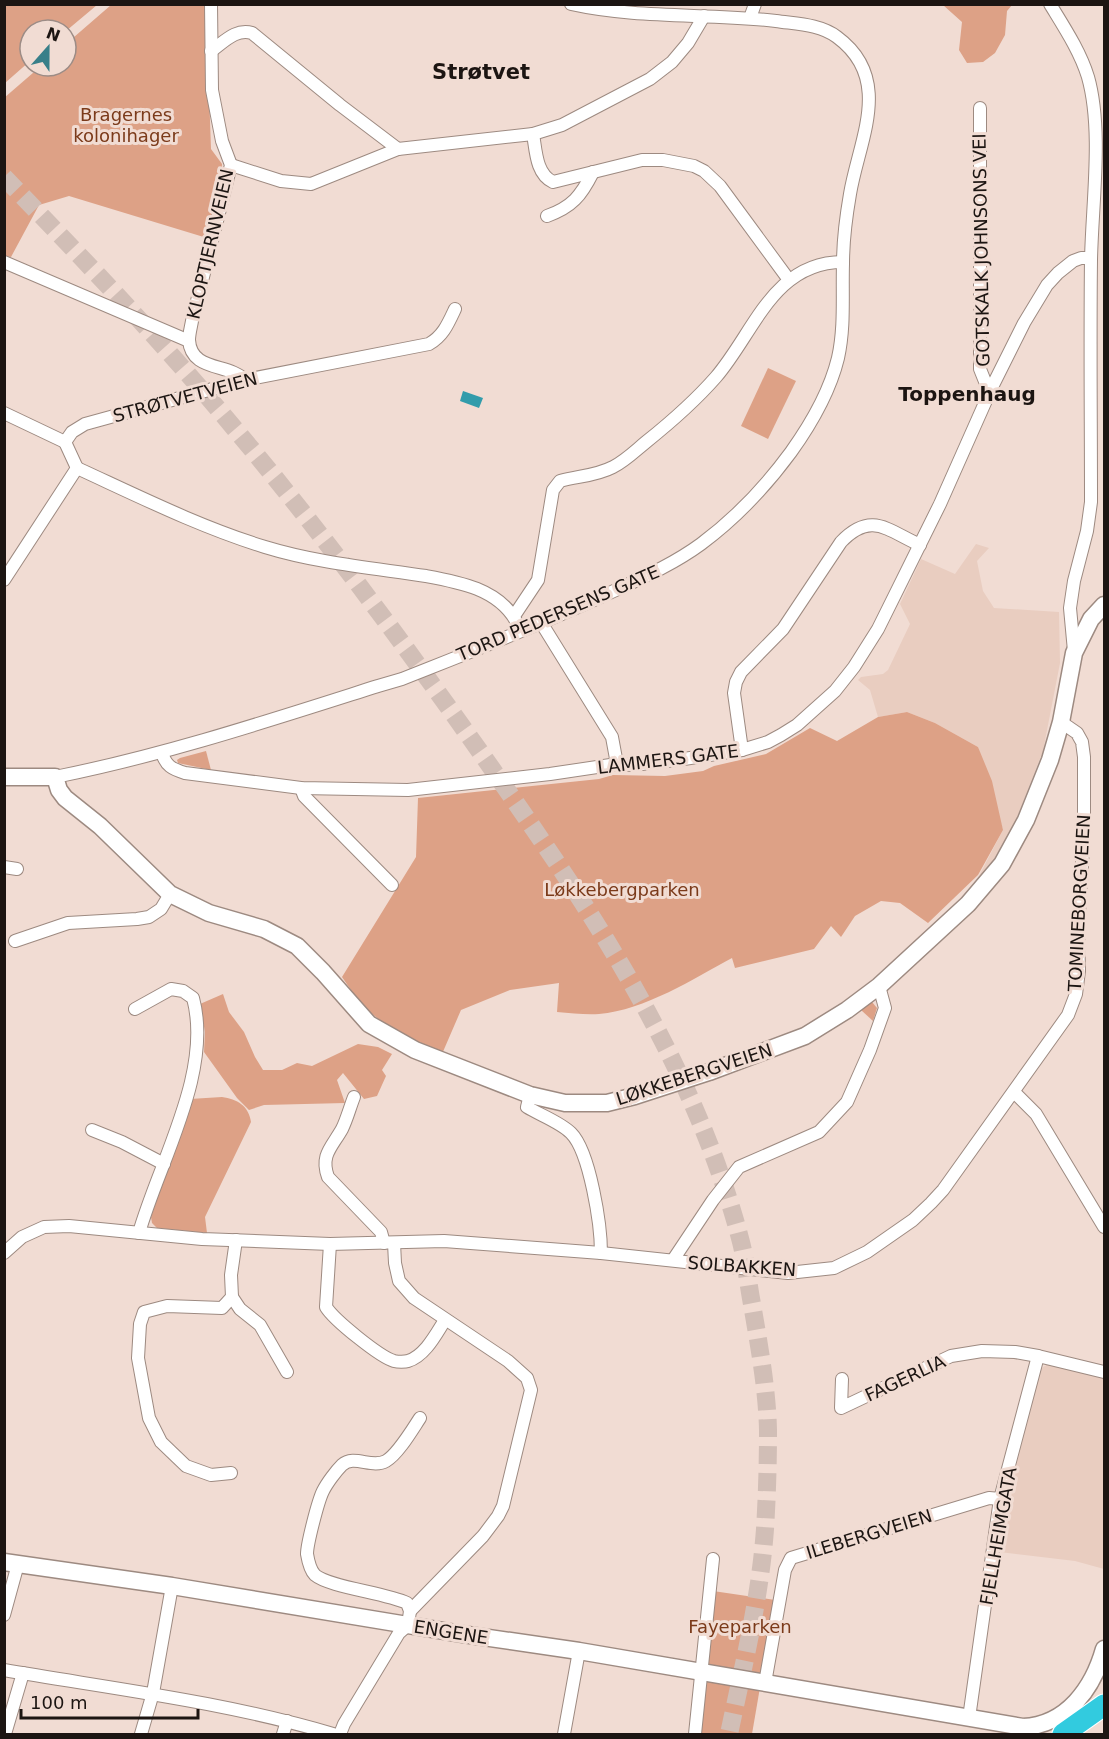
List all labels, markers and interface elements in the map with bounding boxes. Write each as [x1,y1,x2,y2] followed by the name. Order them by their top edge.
[18,18,78,78] north arrow
[44,23,63,46] text: N
[432,60,530,84] district label: Strøtvet
[73,104,179,146] park label: Bragernes kolonihager
[968,133,994,367] street label: GOTSKALK JOHNSONS VEI
[182,167,238,321] street label: KLOPTJERNVEIEN
[111,368,259,426] street label: STRØTVETVEIEN
[898,382,1036,406] district label: Toppenhaug
[453,561,662,666] street label: TORD PEDERSENS GATE
[596,740,740,778] street label: LAMMERS GATE
[1064,814,1094,993] street label: TOMINEBORGVEIEN
[544,879,700,900] park label: Løkkebergparken
[613,1039,775,1109] street label: LØKKEBERGVEIEN
[687,1252,797,1280] street label: SOLBAKKEN
[862,1350,949,1406] street label: FAGERLIA
[976,1465,1021,1607] street label: FJELLHEIMGATA
[803,1505,935,1563] street label: ILEBERGVEIEN
[412,1616,490,1648] street label: ENGENE
[688,1616,792,1637] park label: Fayeparken
[21,1682,198,1720] scale bar
[30,1692,88,1713] text: 100 m

